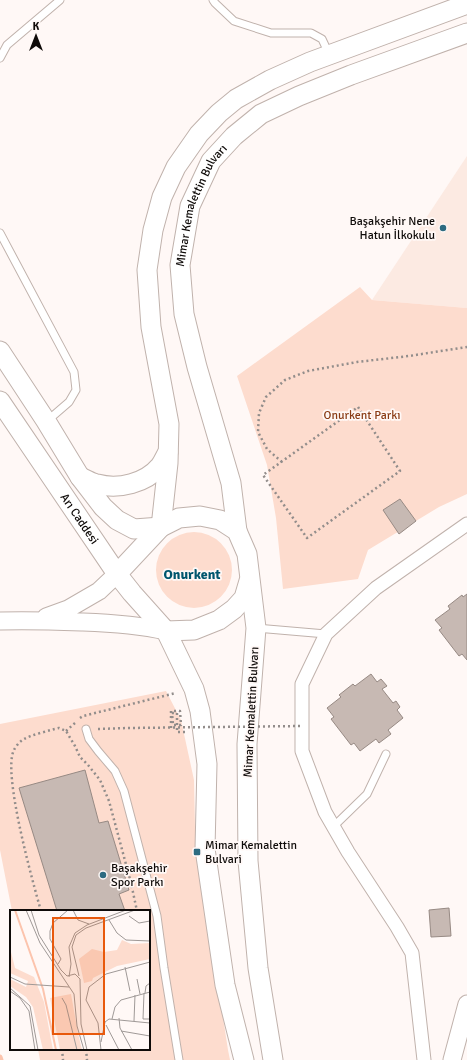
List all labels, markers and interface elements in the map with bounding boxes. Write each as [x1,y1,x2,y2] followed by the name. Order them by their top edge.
[16,16,56,56] north arrow
[33,20,40,33] text: K
[173,141,231,268] street label: Mimar Kemalettin Bulvarı
[349,214,435,243] place label: Başakşehir Nene Hatun İlkokulu
[438,223,448,233] marker: Başakşehir Nene Hatun İlkokulu
[324,408,400,423] park label: Onurkent Parkı
[57,491,102,547] street label: Arı Caddesi
[163,566,221,583] district label: Onurkent
[241,646,262,778] street label: Mimar Kemalettin Bulvarı
[205,838,297,867] place label: Mimar Kemalettin Bulvari
[192,847,202,857] marker: Mimar Kemalettin Bulvari
[111,861,168,890] place label: Başakşehir Spor Parkı
[98,870,108,880] marker: Başakşehir Spor Parkı
[10,910,150,1050] inset map

